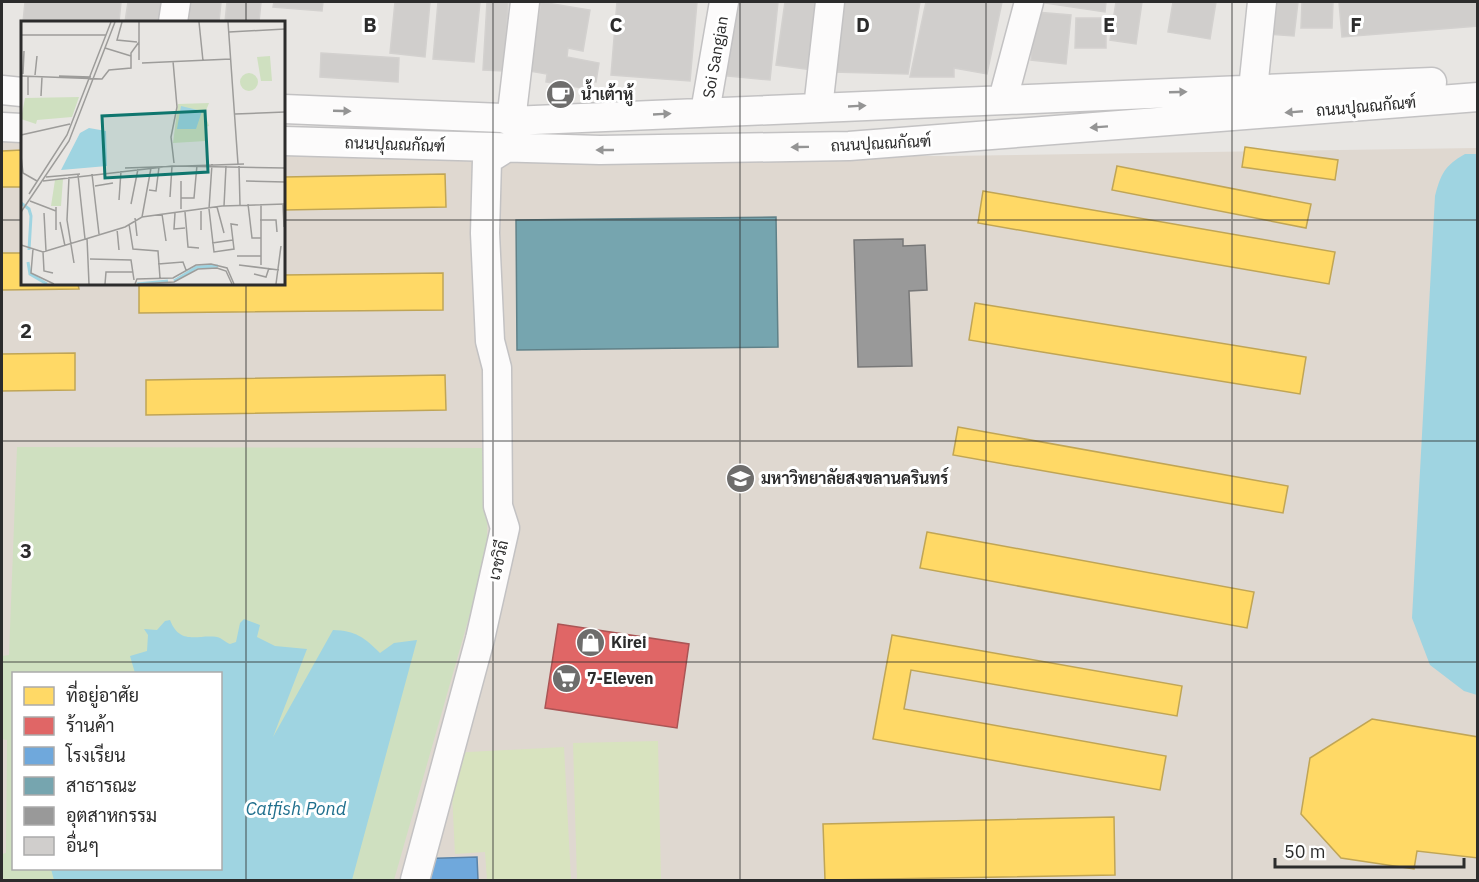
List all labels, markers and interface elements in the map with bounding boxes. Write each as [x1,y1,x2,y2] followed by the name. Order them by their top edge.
[363,11,377,38] text: B
[609,11,623,38] text: C
[856,11,870,38] text: D
[1103,11,1115,38] text: E
[1350,11,1362,38] text: F
[698,14,732,100] street label: Soi Sangjan
[21,21,285,285] inset map
[544,78,576,110] cafe icon: น้ำเต้าหู้
[581,79,634,107] place label: น้ำเต้าหู้
[1168,87,1187,97] one-way arrow
[1315,90,1417,122] street label: ถนนปุณณกัณฑ์
[848,101,867,110] one-way arrow
[332,106,351,116] one-way arrow
[1284,107,1303,117] one-way arrow
[653,109,672,118] one-way arrow
[1090,123,1109,132] one-way arrow
[830,128,932,158] street label: ถนนปุณณกัณฑ์
[344,130,446,158] street label: ถนนปุณณกัณฑ์
[790,142,809,151] one-way arrow
[595,145,614,155] one-way arrow
[20,317,32,344] text: 2
[724,462,756,494] school or university icon: มหาวิทยาลัยสงขลานครินทร์
[761,467,950,488] place label: มหาวิทยาลัยสงขลานครินทร์
[20,537,32,564] text: 3
[483,538,512,582] street label: เวชวิถี
[574,626,606,658] shop icon: Kirei
[611,632,647,652] place label: Kirei
[550,662,582,694] supermarket icon: 7-Eleven
[587,668,653,688] place label: 7-Eleven
[12,672,222,870] legend
[66,680,139,709] text: ที่อยู่อาศัย
[66,714,115,737] text: ร้านค้า
[65,743,126,767] text: โรงเรียน
[66,774,137,797] text: สาธารณะ
[246,797,347,820] water label: Catfish Pond
[66,804,157,828] text: อุตสาหกรรม
[66,830,99,857] text: อื่นๆ
[1275,831,1464,869] scale bar
[1284,840,1326,863] text: 50 m

